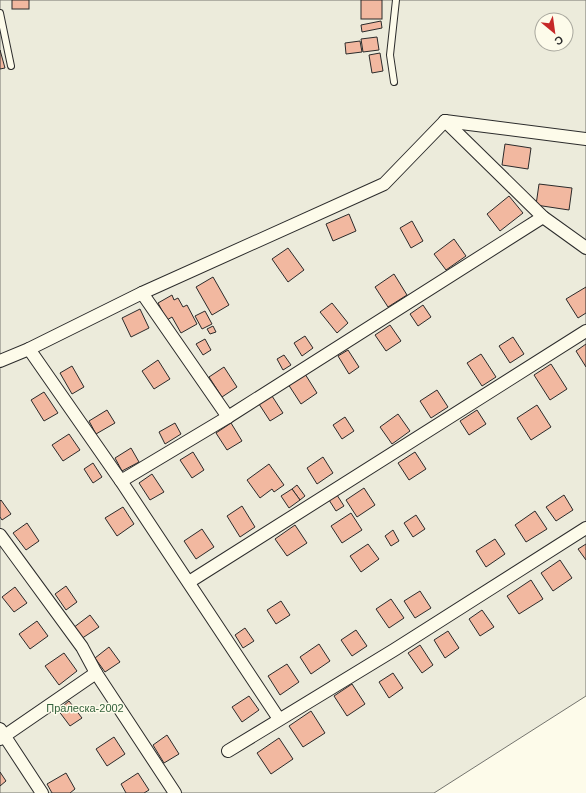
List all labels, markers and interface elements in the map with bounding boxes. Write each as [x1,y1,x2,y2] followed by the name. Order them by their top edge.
[534,12,574,52] north arrow
[552,34,565,48] text: С
[46,702,124,714] park label: Пралеска-2002

